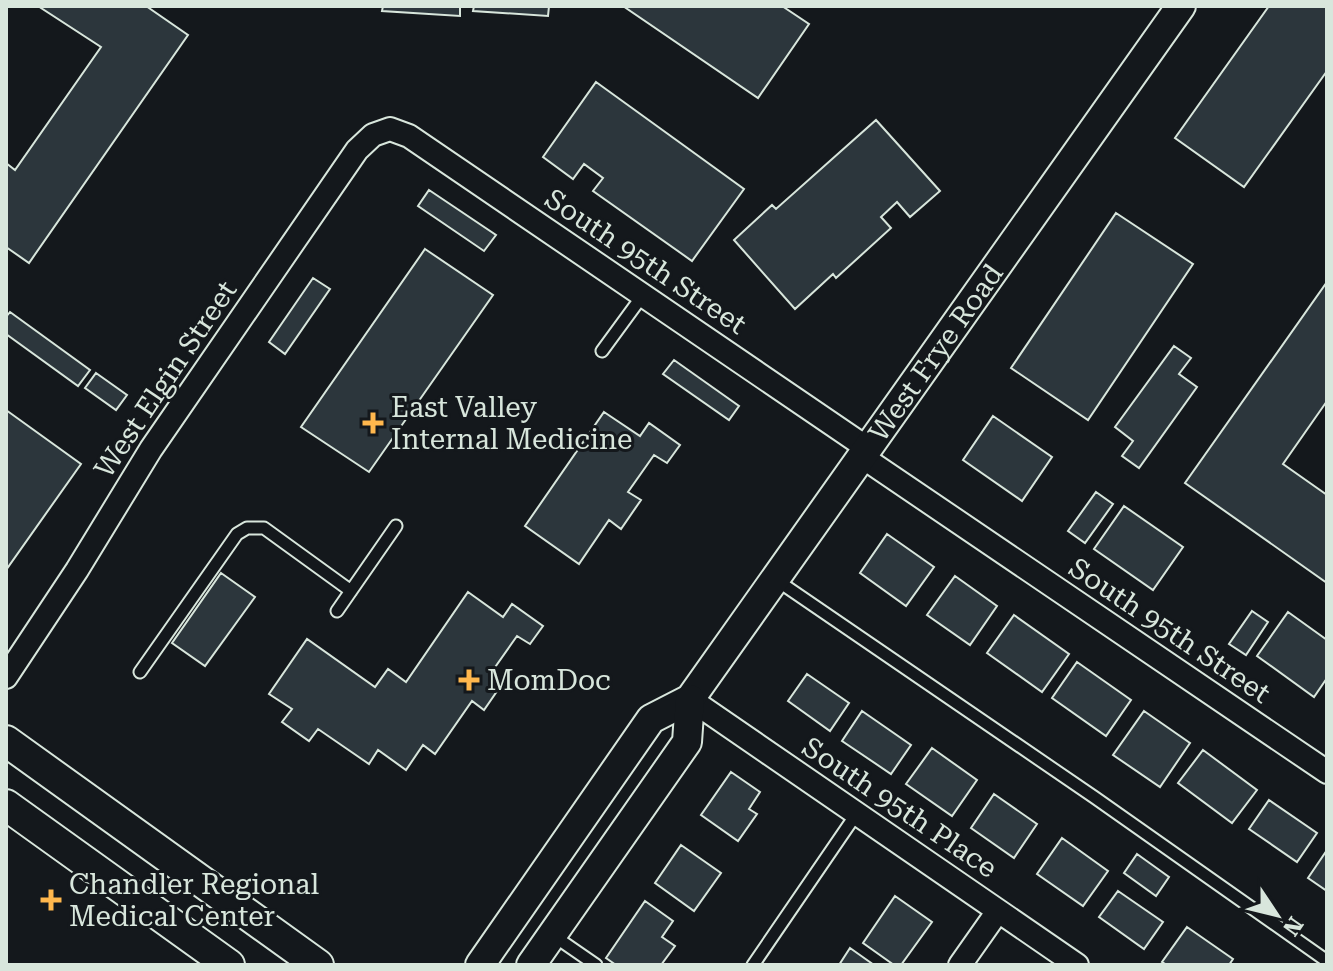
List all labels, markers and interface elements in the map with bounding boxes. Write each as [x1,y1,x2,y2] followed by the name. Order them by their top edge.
[539,182,753,341] street label: South 95th Street
[862,258,1010,448] street label: West Frye Road
[87,275,243,484] street label: West Elgin Street
[391,391,632,456] place label: East Valley Internal Medicine
[362,412,384,434] marker: East Valley Internal Medicine
[1063,551,1277,710] street label: South 95th Street
[487,664,611,697] place label: MomDoc
[458,669,480,691] marker: MomDoc
[796,730,1003,885] street label: South 95th Place
[69,868,320,933] place label: Chandler Regional Medical Center
[1237,875,1317,955] north arrow
[40,889,62,911] marker: Chandler Regional Medical Center
[1278,912,1308,940] text: N

